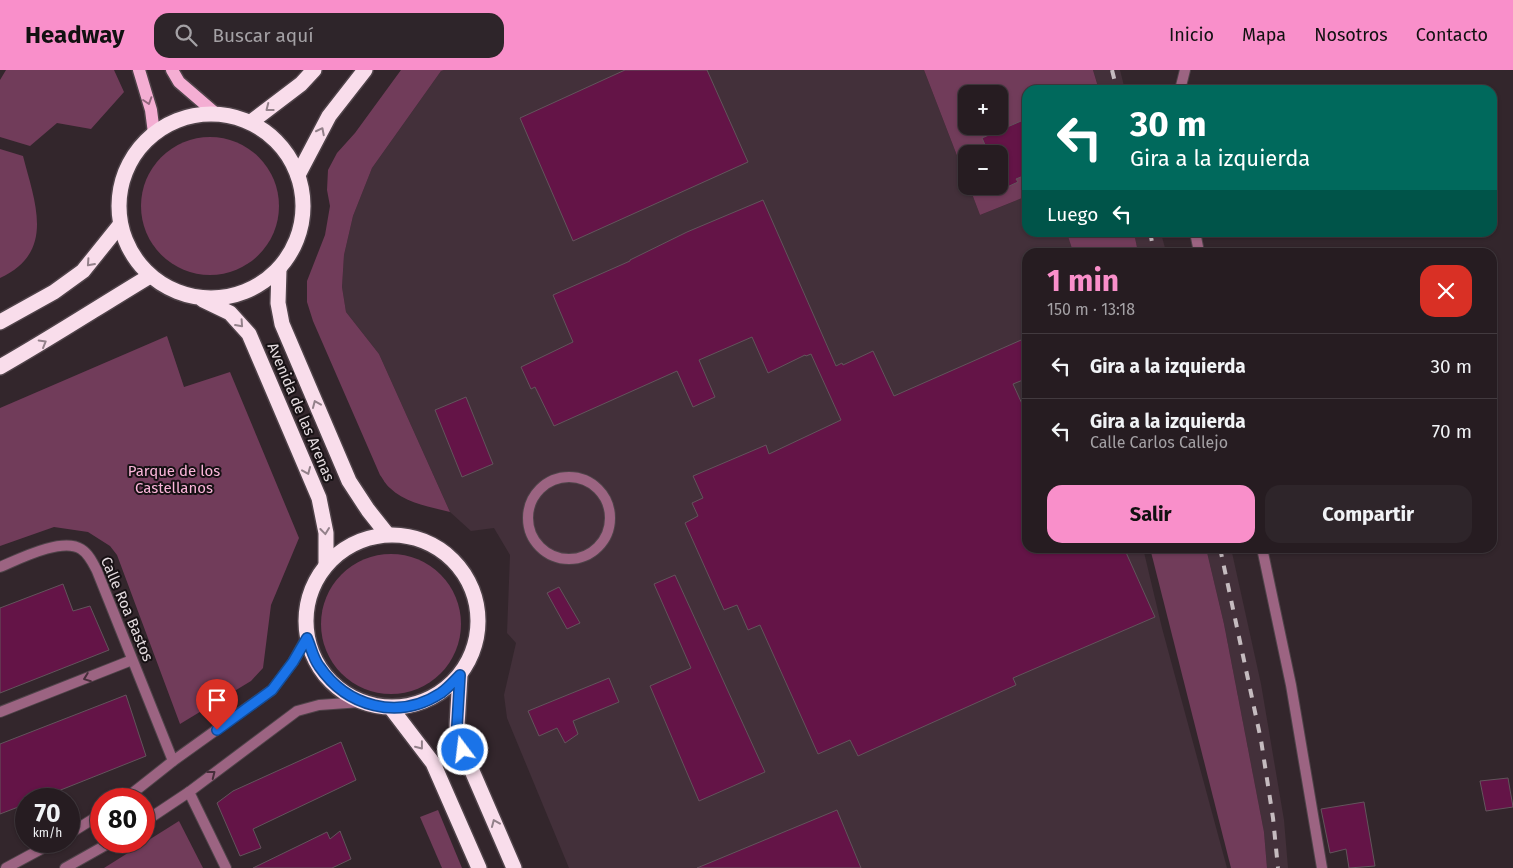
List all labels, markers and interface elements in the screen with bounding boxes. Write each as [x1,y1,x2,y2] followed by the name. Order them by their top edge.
[154,13,504,58] search box
[25,21,124,49] text: Headway
[172,21,200,49] icon: search
[212,24,314,47] text: Buscar aquí
[1169,24,1214,46] text: Inicio
[1242,24,1286,46] text: Mapa
[1314,24,1388,46] text: Nosotros
[1416,24,1488,46] text: Contacto
[958,85,1008,195] map controls
[958,85,1008,135] button: +
[143,96,153,105] one-way arrow
[266,102,275,111] one-way arrow
[1130,103,1207,145] text: 30 m
[1047,105,1112,170] icon: left
[315,127,325,136] one-way arrow
[958,145,1008,195] button: −
[1130,145,1310,172] text: Gira a la izquierda
[1108,200,1136,228] icon: left
[1047,203,1098,226] text: Luego
[87,257,96,266] one-way arrow
[1047,263,1119,299] text: 1 min
[1420,265,1472,317] button: close
[1047,300,1135,319] text: 150 m · 13:18
[234,318,243,327] one-way arrow
[37,339,46,349] one-way arrow
[264,340,338,484] street label: Avenida de las Arenas
[1047,352,1075,380] icon: left
[1090,355,1246,378] text: Gira a la izquierda
[1431,355,1472,378] text: 30 m
[312,400,323,409] one-way arrow
[1090,410,1246,433] text: Gira a la izquierda
[1047,417,1075,445] icon: left
[1432,420,1472,443] text: 70 m
[1090,433,1228,452] text: Calle Carlos Callejo
[128,462,220,497] park label: Parque de los Castellanos
[301,466,312,475] one-way arrow
[1047,485,1255,543] button: Salir
[1265,485,1472,543] button: Compartir
[319,528,330,536] one-way arrow
[97,554,157,664] street label: Calle Roa Bastos
[83,672,92,682] one-way arrow
[196,679,238,730] pin
[203,686,231,714] icon: arrive
[436,723,488,775] position arrow
[415,741,424,750] one-way arrow
[206,772,215,780] one-way arrow
[90,788,155,853] speed limit sign: 80
[34,799,61,829] text: 70
[491,819,502,828] one-way arrow
[33,826,62,840] text: km/h

